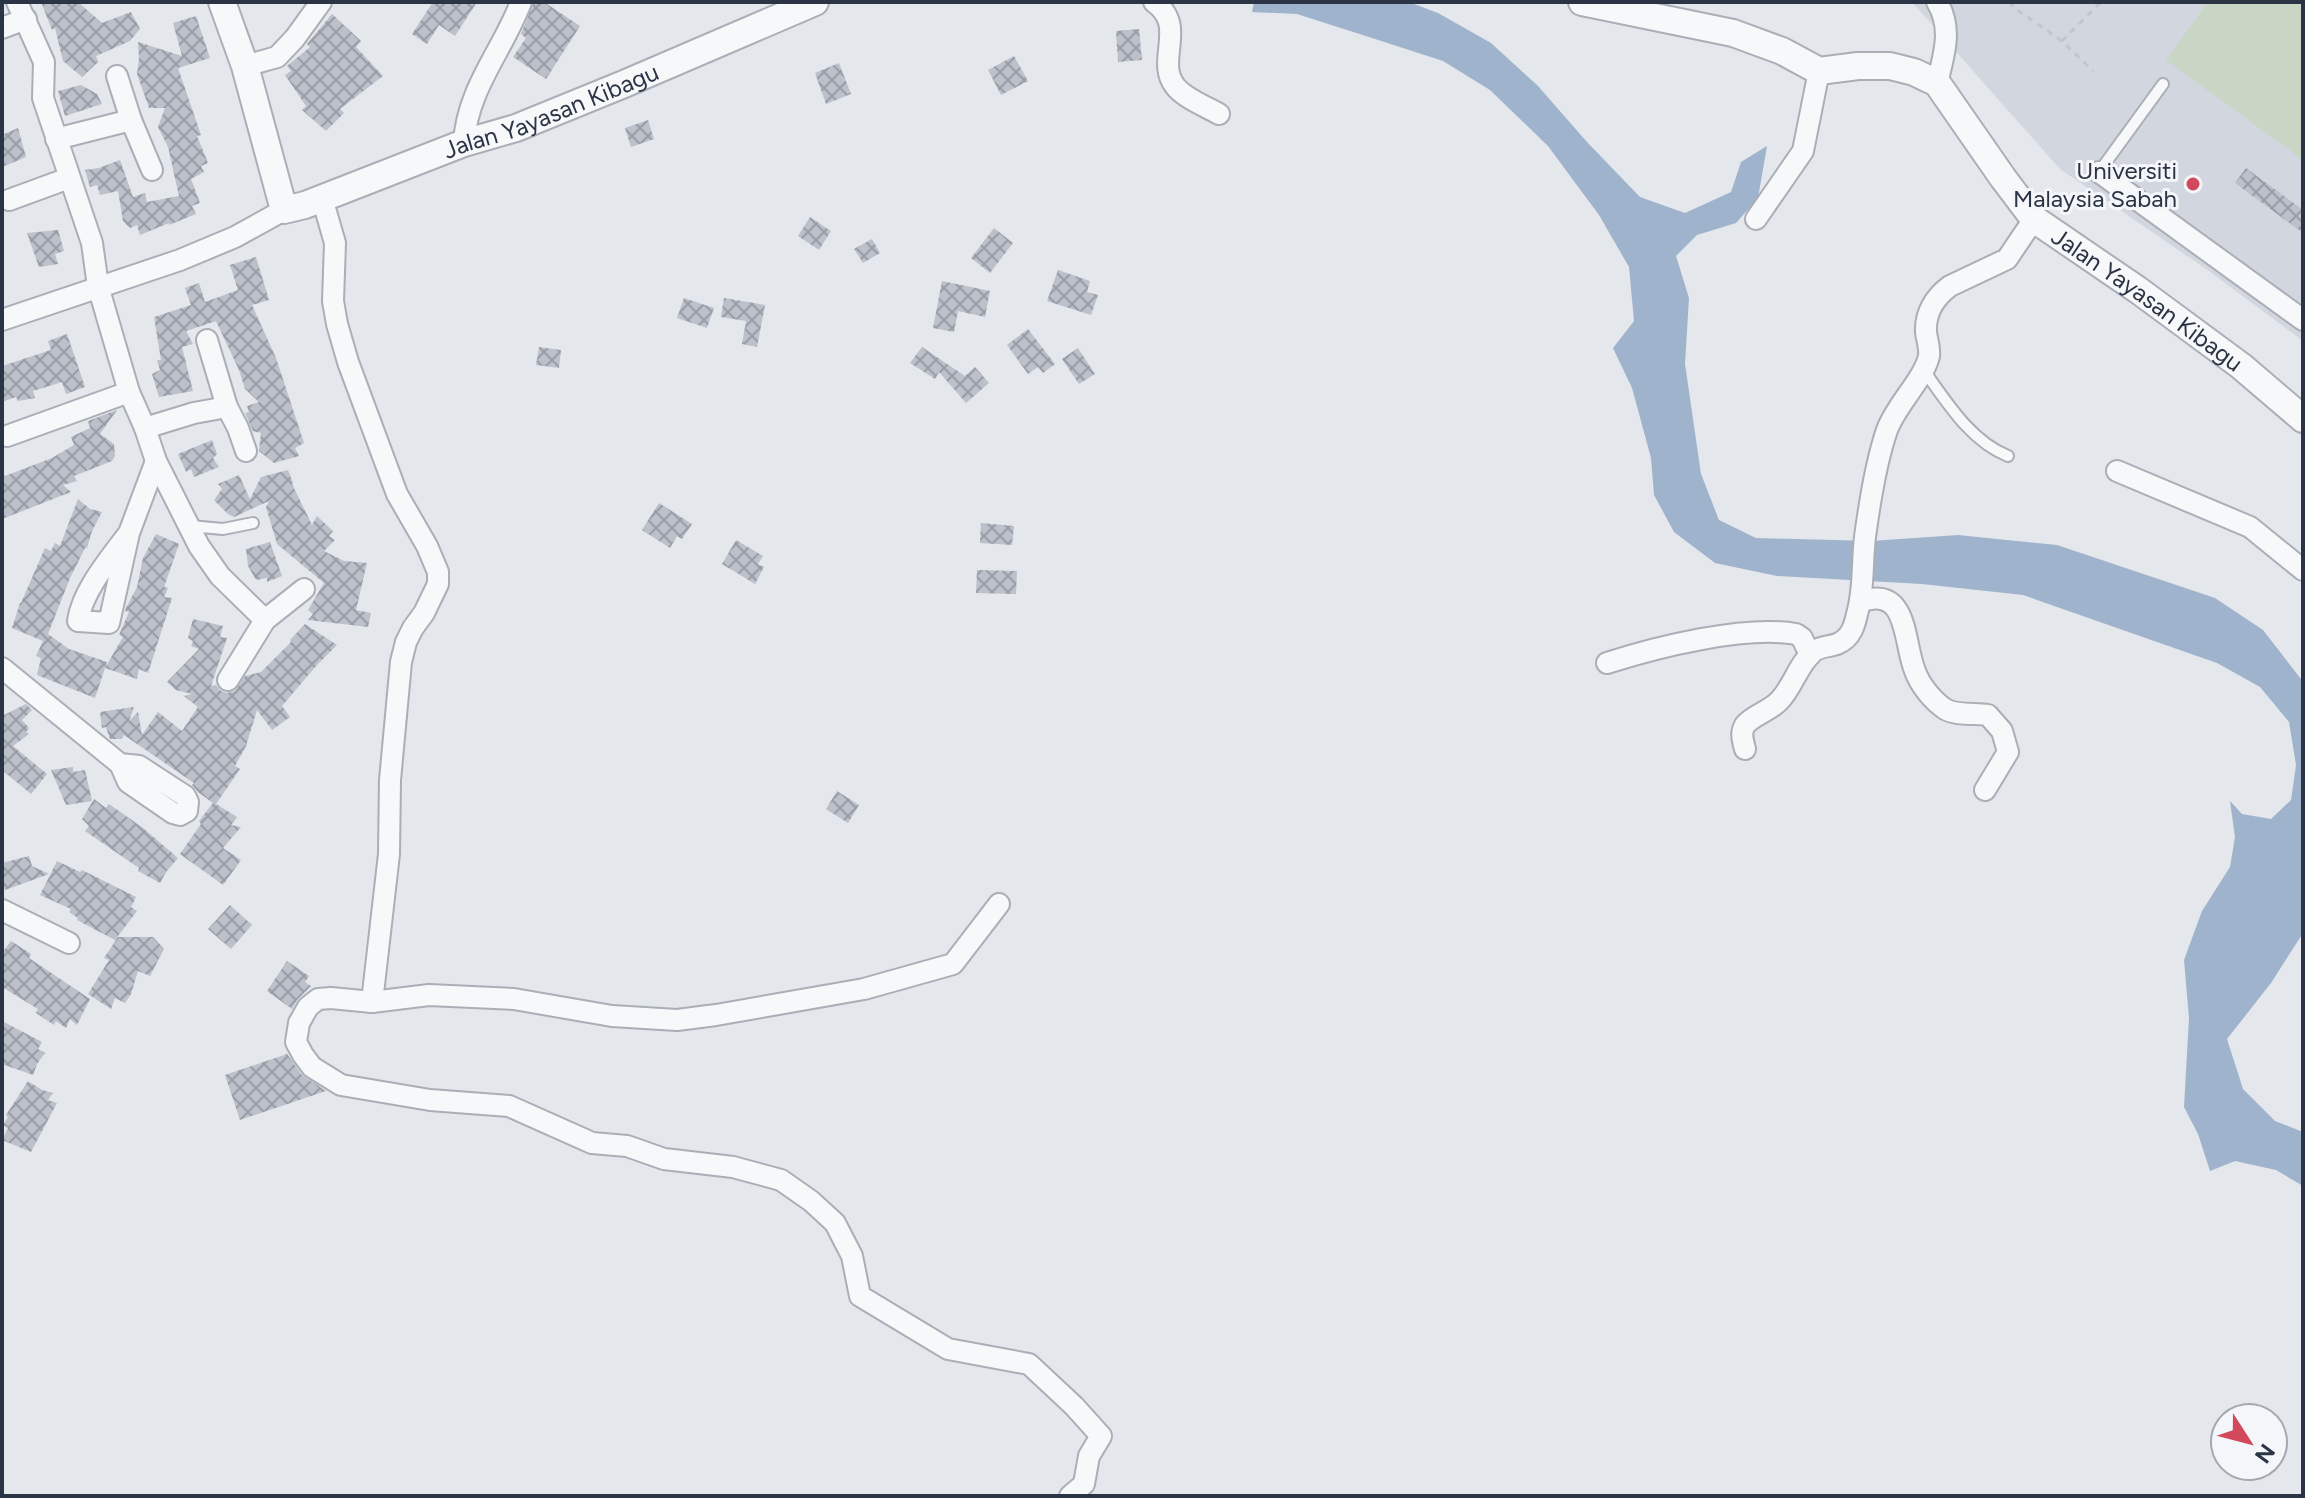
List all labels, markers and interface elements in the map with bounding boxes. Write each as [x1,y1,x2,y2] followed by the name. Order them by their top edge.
[439,57,663,164] street label: Jalan Yayasan Kibagu
[2013,156,2177,213] place label: Universiti Malaysia Sabah
[2184,175,2202,193] marker: Universiti Malaysia Sabah
[2046,221,2249,377] street label: Jalan Yayasan Kibagu
[2209,1402,2289,1482] north arrow
[2249,1439,2281,1468] text: N

